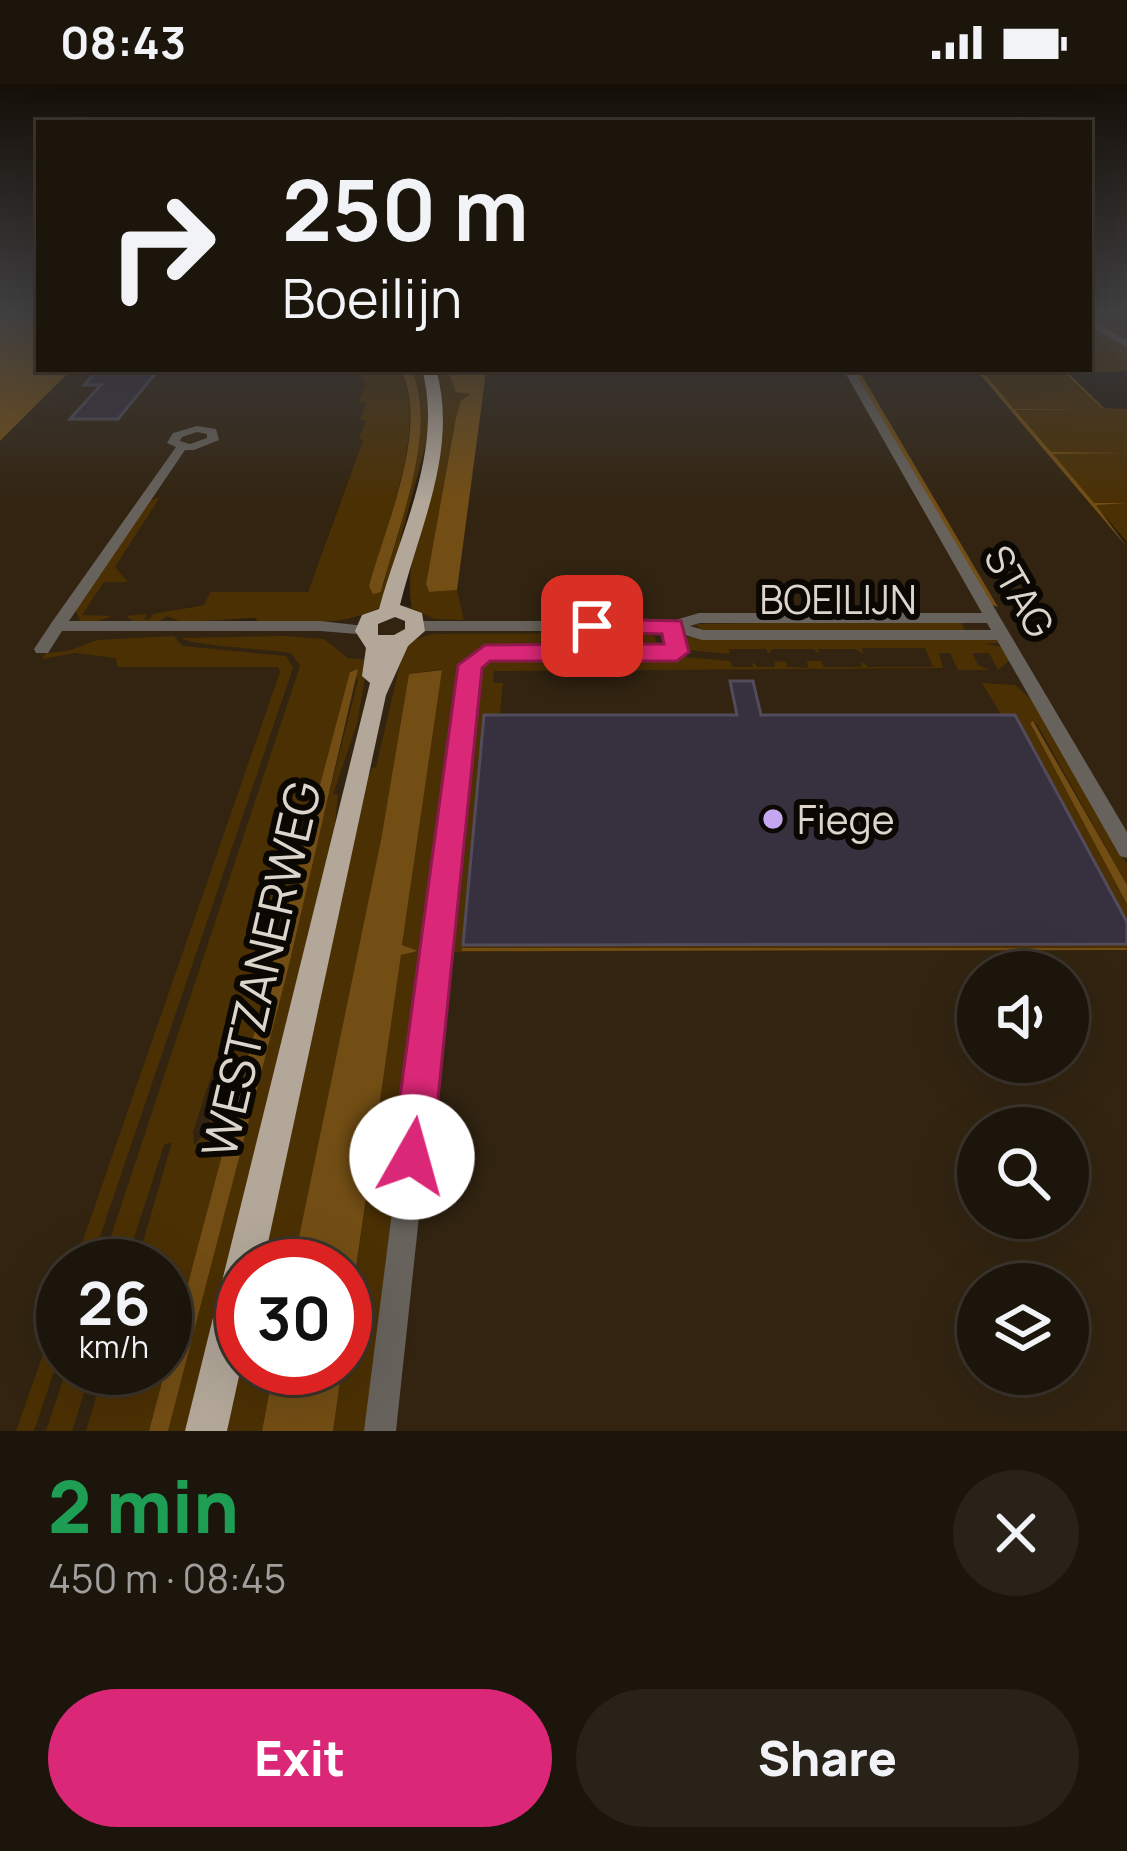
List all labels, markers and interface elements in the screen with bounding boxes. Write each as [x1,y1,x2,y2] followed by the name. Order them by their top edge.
[60,11,186,73] text: 08:43
[282,151,529,266] text: 250 m
[84,168,240,324] icon: right
[282,260,462,334] text: Boeilijn
[972,535,1068,647] street label: STAG
[759,572,917,626] street label: BOEILIJN
[541,575,643,677] pin
[559,593,625,659] icon: arrive
[185,774,335,1164] street label: WESTZANERWEG
[797,792,894,846] place label: Fiege
[760,806,786,832] marker: Fiege
[957,951,1089,1395] map controls
[957,951,1089,1083] button: sound
[349,1094,475,1220] position arrow
[957,1107,1089,1239] button: search
[216,1239,372,1395] speed limit sign: 30
[77,1261,151,1343] text: 26
[957,1263,1089,1395] button: layers
[79,1326,149,1367] text: km/h
[48,1456,239,1555] text: 2 min
[953,1470,1079,1596] button: close
[48,1551,286,1605] text: 450 m · 08:45
[48,1689,552,1827] button: Exit
[576,1689,1079,1827] button: Share

